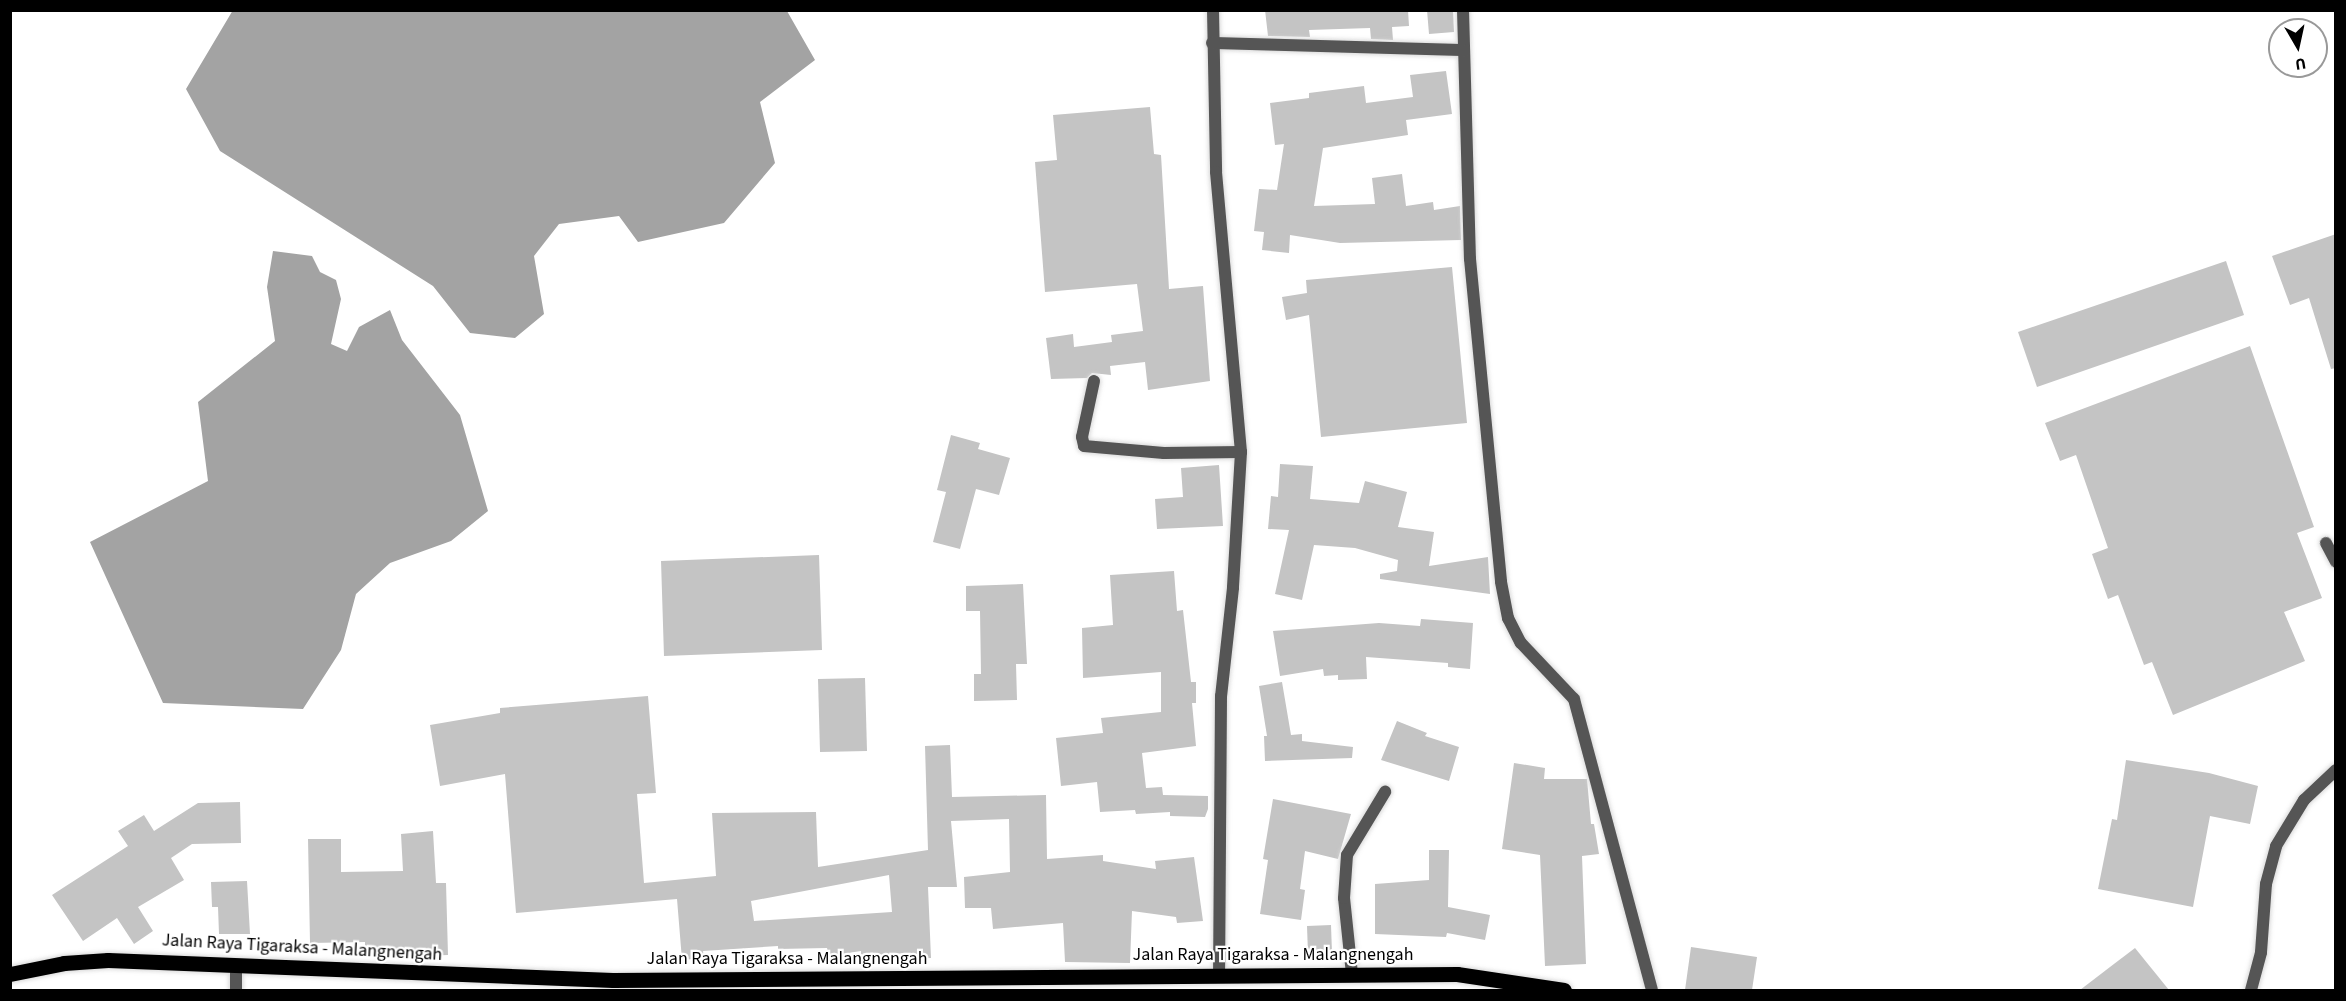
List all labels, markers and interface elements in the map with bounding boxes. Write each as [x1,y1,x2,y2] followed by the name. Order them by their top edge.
[2268,18,2328,78] north arrow
[2294,52,2307,75] text: U
[161,930,443,966] street label: Jalan Raya Tigaraksa - Malangnengah
[1133,944,1413,966] street label: Jalan Raya Tigaraksa - Malangnengah
[647,948,927,970] street label: Jalan Raya Tigaraksa - Malangnengah

